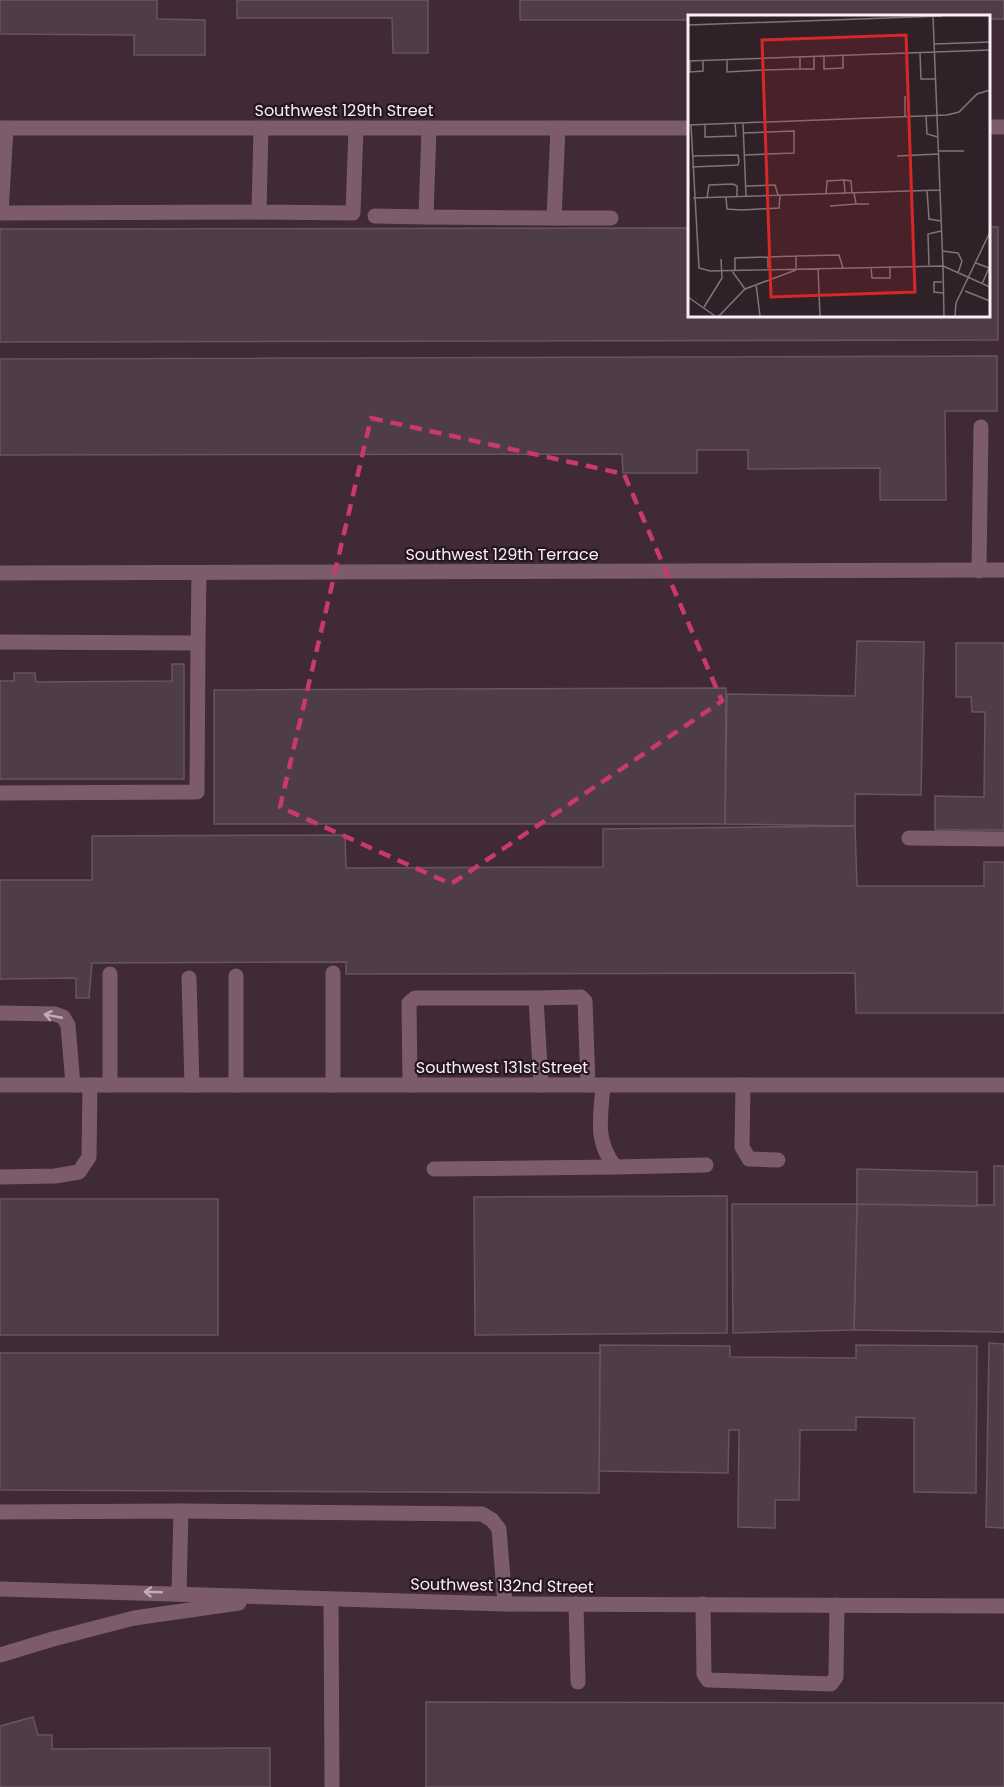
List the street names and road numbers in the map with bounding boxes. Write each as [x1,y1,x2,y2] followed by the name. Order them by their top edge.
[254,99,434,122] street label: Southwest 129th Street
[405,543,599,566] street label: Southwest 129th Terrace
[416,1056,588,1079] street label: Southwest 131st Street
[410,1572,594,1599] street label: Southwest 132nd Street

